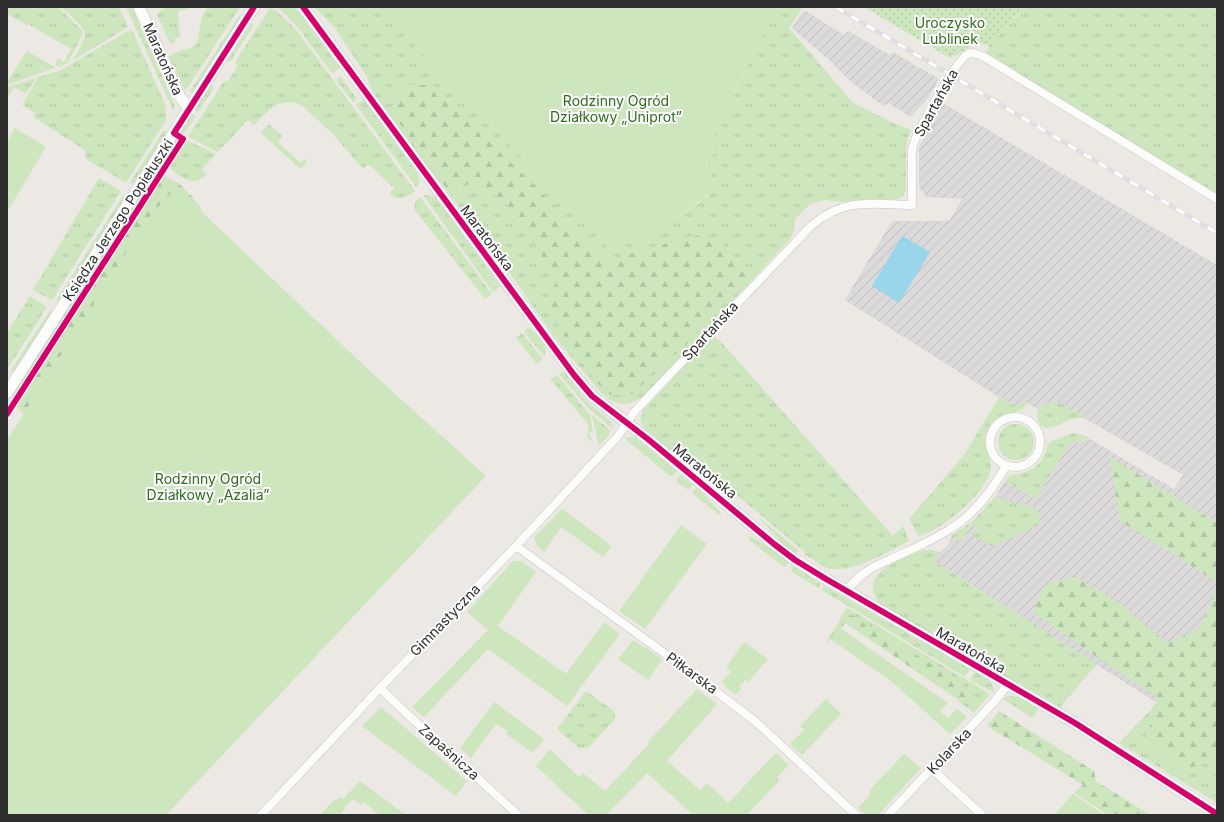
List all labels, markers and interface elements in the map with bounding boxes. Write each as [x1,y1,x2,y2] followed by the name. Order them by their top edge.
[915,14,985,47] park label: Uroczysko Lublinek
[140,20,187,98] street label: Maratońska
[910,66,961,140] street label: Spartańska
[550,92,682,125] park label: Rodzinny Ogród Działkowy „Uniprot”
[59,136,176,304] street label: Księdza Jerzego Popiełuszki
[457,202,518,274] street label: Maratońska
[678,298,741,364] street label: Spartańska
[670,440,741,502] street label: Maratońska
[147,470,269,503] park label: Rodzinny Ogród Działkowy „Azalia”
[406,580,483,659] street label: Gimnastyczna
[933,623,1009,676] street label: Maratońska
[663,648,721,697] street label: Piłkarska
[416,720,483,783] street label: Zapaśnicza
[923,724,974,777] street label: Kolarska

